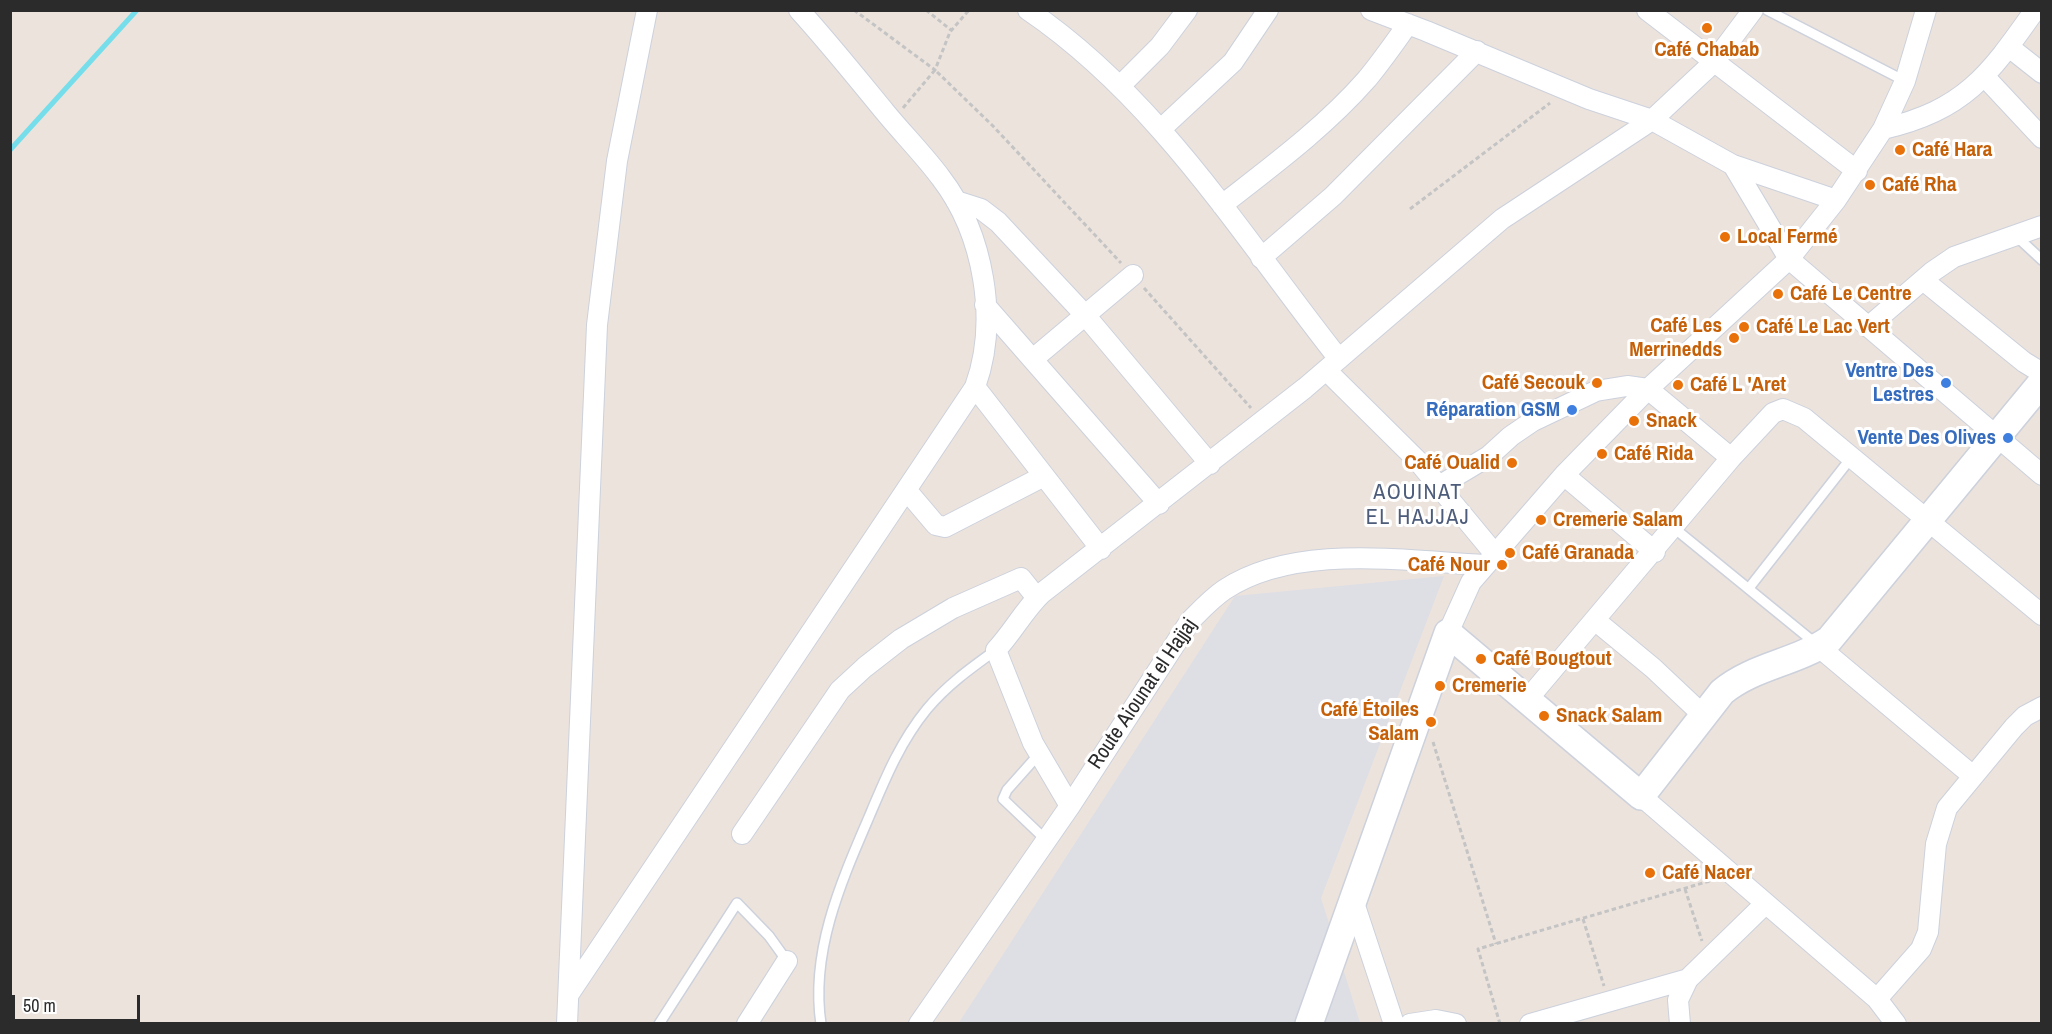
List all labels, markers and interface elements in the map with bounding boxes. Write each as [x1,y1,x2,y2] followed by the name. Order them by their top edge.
[1700,21,1714,35] marker: Café Chabab
[1654,37,1760,63] place label: Café Chabab
[1912,137,1992,163] place label: Café Hara
[1893,143,1907,157] marker: Café Hara
[1882,172,1957,198] place label: Café Rha
[1863,178,1877,192] marker: Café Rha
[1737,224,1838,250] place label: Local Fermé
[1718,230,1732,244] marker: Local Fermé
[1790,281,1912,307] place label: Café Le Centre
[1771,287,1785,301] marker: Café Le Centre
[1629,313,1722,363] place label: Café Les Merrinedds
[1756,314,1890,340] place label: Café Le Lac Vert
[1737,320,1751,334] marker: Café Le Lac Vert
[1727,331,1741,345] marker: Café Les Merrinedds
[1845,358,1934,408] place label: Ventre Des Lestres
[1482,370,1585,396] place label: Café Secouk
[1690,372,1786,398] place label: Café L 'Aret
[1590,376,1604,390] marker: Café Secouk
[1939,376,1953,390] marker: Ventre Des Lestres
[1671,378,1685,392] marker: Café L 'Aret
[1426,397,1560,423] place label: Réparation GSM
[1565,403,1579,417] marker: Réparation GSM
[1646,408,1697,434] place label: Snack
[1627,414,1641,428] marker: Snack
[1858,425,1996,451] place label: Vente Des Olives
[2001,431,2015,445] marker: Vente Des Olives
[1614,441,1693,467] place label: Café Rida
[1595,447,1609,461] marker: Café Rida
[1404,450,1500,476] place label: Café Oualid
[1505,456,1519,470] marker: Café Oualid
[1366,480,1470,532] district label: AOUINAT EL HAJJAJ
[1553,507,1683,533] place label: Cremerie Salam
[1534,513,1548,527] marker: Cremerie Salam
[1522,540,1634,566] place label: Café Granada
[1503,546,1517,560] marker: Café Granada
[1408,552,1490,578] place label: Café Nour
[1495,558,1509,572] marker: Café Nour
[1083,614,1203,774] street label: Route Aiounat el Hajjaj
[1493,646,1612,672] place label: Café Bougtout
[1474,652,1488,666] marker: Café Bougtout
[1452,673,1527,699] place label: Cremerie
[1433,679,1447,693] marker: Cremerie
[1320,697,1419,747] place label: Café Étoiles Salam
[1556,703,1662,729] place label: Snack Salam
[1537,709,1551,723] marker: Snack Salam
[1424,715,1438,729] marker: Café Étoiles Salam
[1662,860,1752,886] place label: Café Nacer
[1643,866,1657,880] marker: Café Nacer
[15,983,142,1021] scale bar
[23,993,56,1018] text: 50 m

